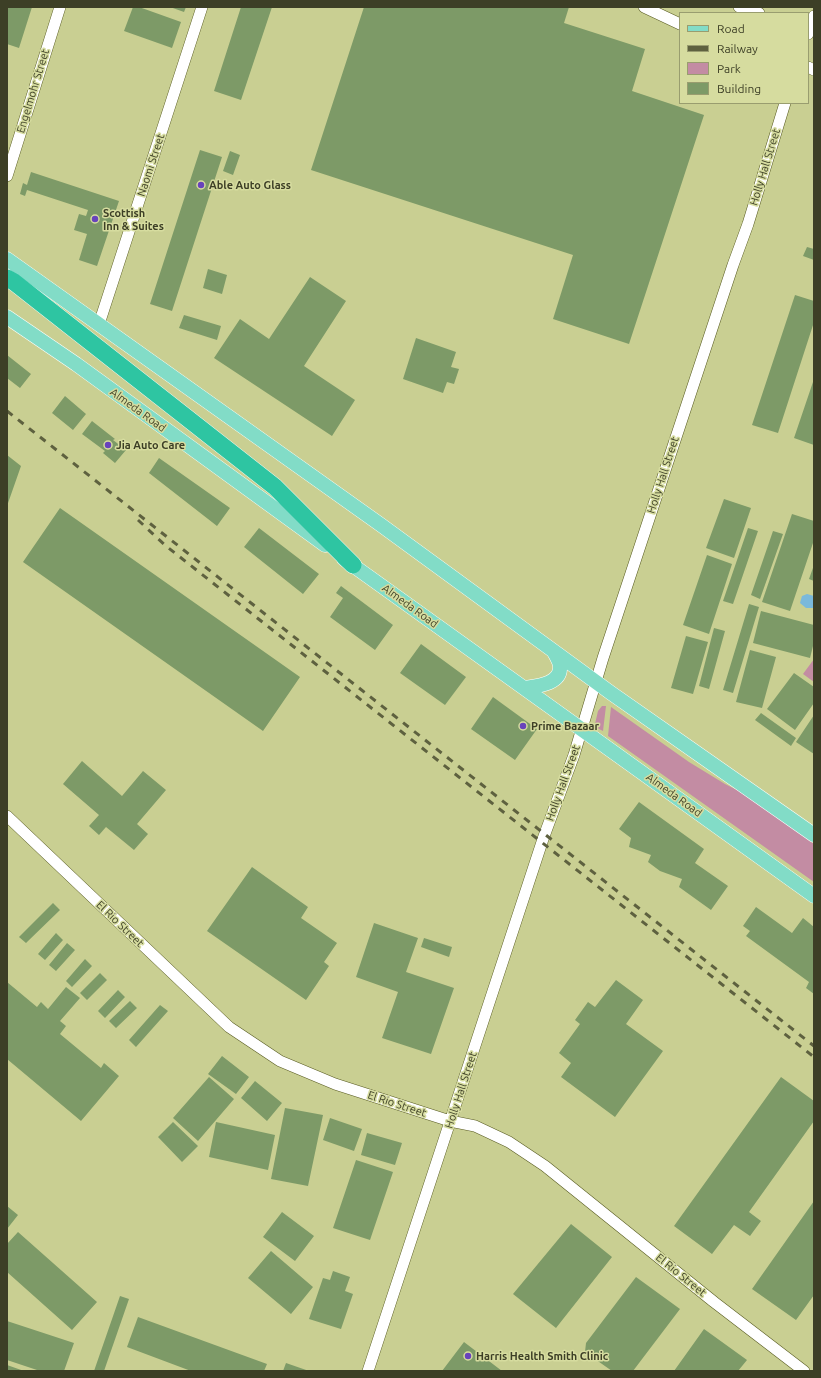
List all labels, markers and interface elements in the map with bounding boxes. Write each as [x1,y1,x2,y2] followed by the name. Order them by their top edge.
[679,12,809,104] legend
[717,22,745,35] text: Road
[717,42,758,55] text: Railway
[14,47,52,135] street label: Engelmohr Street
[717,62,741,75] text: Park
[717,82,761,95] text: Building
[747,127,783,207] street label: Holly Hall Street
[135,132,167,198] street label: Naomi Street
[209,178,291,192] place label: Able Auto Glass
[196,180,206,190] marker: Able Auto Glass
[103,206,164,232] place label: Scottish Inn & Suites
[90,214,100,224] marker: Scottish Inn & Suites
[108,385,168,435] street label: Almeda Road
[644,435,682,515] street label: Holly Hall Street
[116,438,185,452] place label: Jia Auto Care
[103,440,113,450] marker: Jia Auto Care
[380,581,440,631] street label: Almeda Road
[531,719,599,733] place label: Prime Bazaar
[518,721,528,731] marker: Prime Bazaar
[543,743,583,823] street label: Holly Hall Street
[644,770,704,820] street label: Almeda Road
[94,898,146,950] street label: El Rio Street
[442,1050,480,1130] street label: Holly Hall Street
[366,1088,428,1120] street label: El Rio Street
[653,1251,709,1299] street label: El Rio Street
[476,1349,608,1363] place label: Harris Health Smith Clinic
[463,1351,473,1361] marker: Harris Health Smith Clinic

